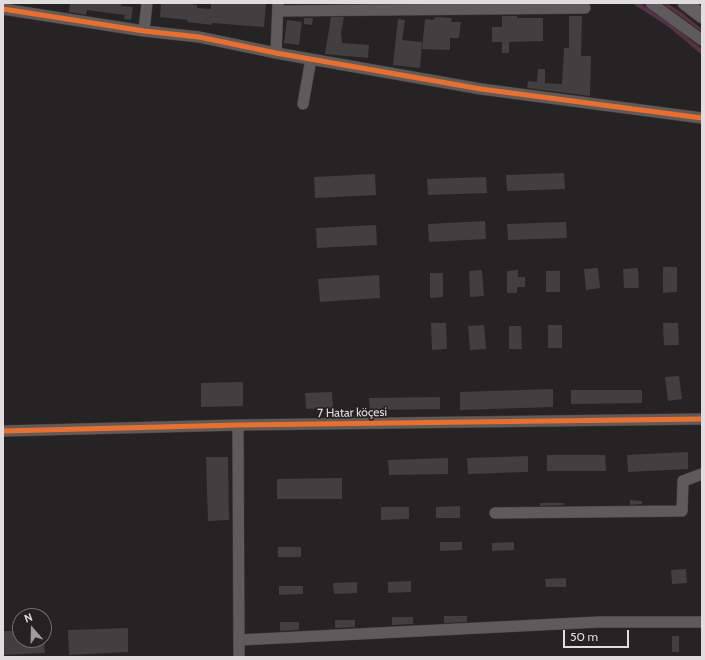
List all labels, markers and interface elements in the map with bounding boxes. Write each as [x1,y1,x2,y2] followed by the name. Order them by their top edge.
[317,405,387,421] street label: 7 Hatar köçesi
[12,608,52,648] north arrow
[22,610,34,626] text: N
[565,622,631,648] scale bar
[570,629,598,644] text: 50 m

